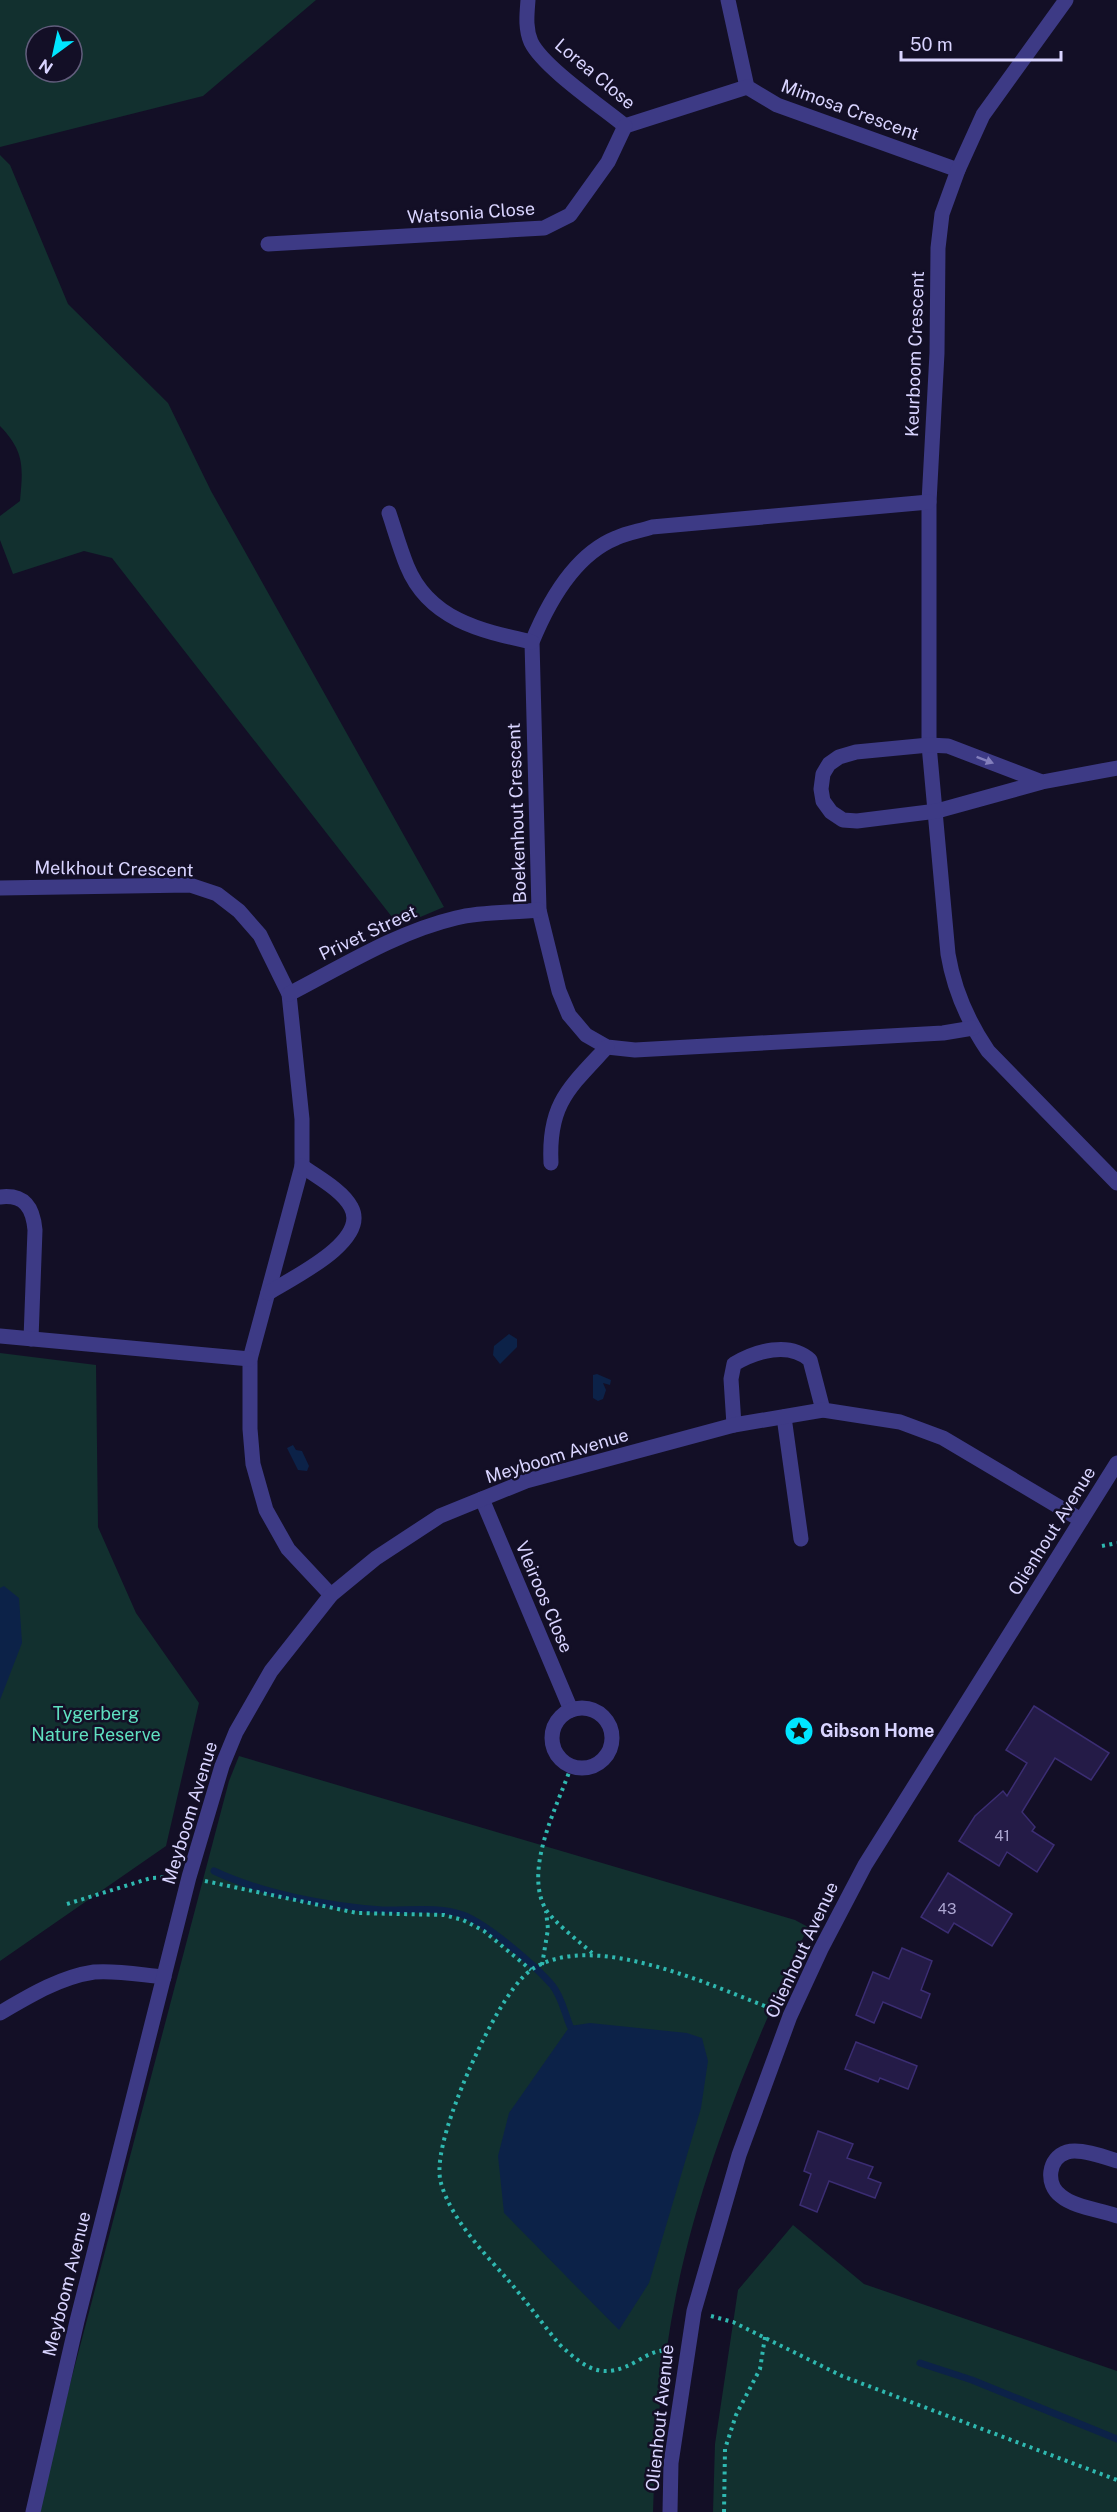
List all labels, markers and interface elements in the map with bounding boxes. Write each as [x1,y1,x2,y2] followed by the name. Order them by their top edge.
[24,24,84,84] north arrow
[901,24,1062,62] scale bar
[551,34,640,113] street label: Lorea Close
[910,34,953,55] text: 50 m
[36,55,57,78] text: N
[778,75,922,144] street label: Mimosa Crescent
[406,198,536,227] street label: Watsonia Close
[901,271,928,437] street label: Keurboom Crescent
[503,722,530,904] street label: Boekenhout Crescent
[976,756,994,766] one-way arrow
[34,857,194,880] street label: Melkhout Crescent
[316,901,420,964] street label: Privet Street
[483,1424,631,1487] street label: Meyboom Avenue
[1004,1463,1100,1599] street label: Olienhout Avenue
[511,1538,577,1656] street label: Vleiroos Close
[31,1703,161,1745] park label: Tygerberg Nature Reserve
[783,1715,815,1747] place icon: Gibson Home
[820,1720,935,1741] place label: Gibson Home
[158,1739,221,1887] street label: Meyboom Avenue
[994,1827,1010,1844] house number: 41
[761,1878,842,2021] street label: Olienhout Avenue
[938,1900,956,1917] house number: 43
[38,2209,95,2358] street label: Meyboom Avenue
[641,2343,678,2492] street label: Olienhout Avenue

